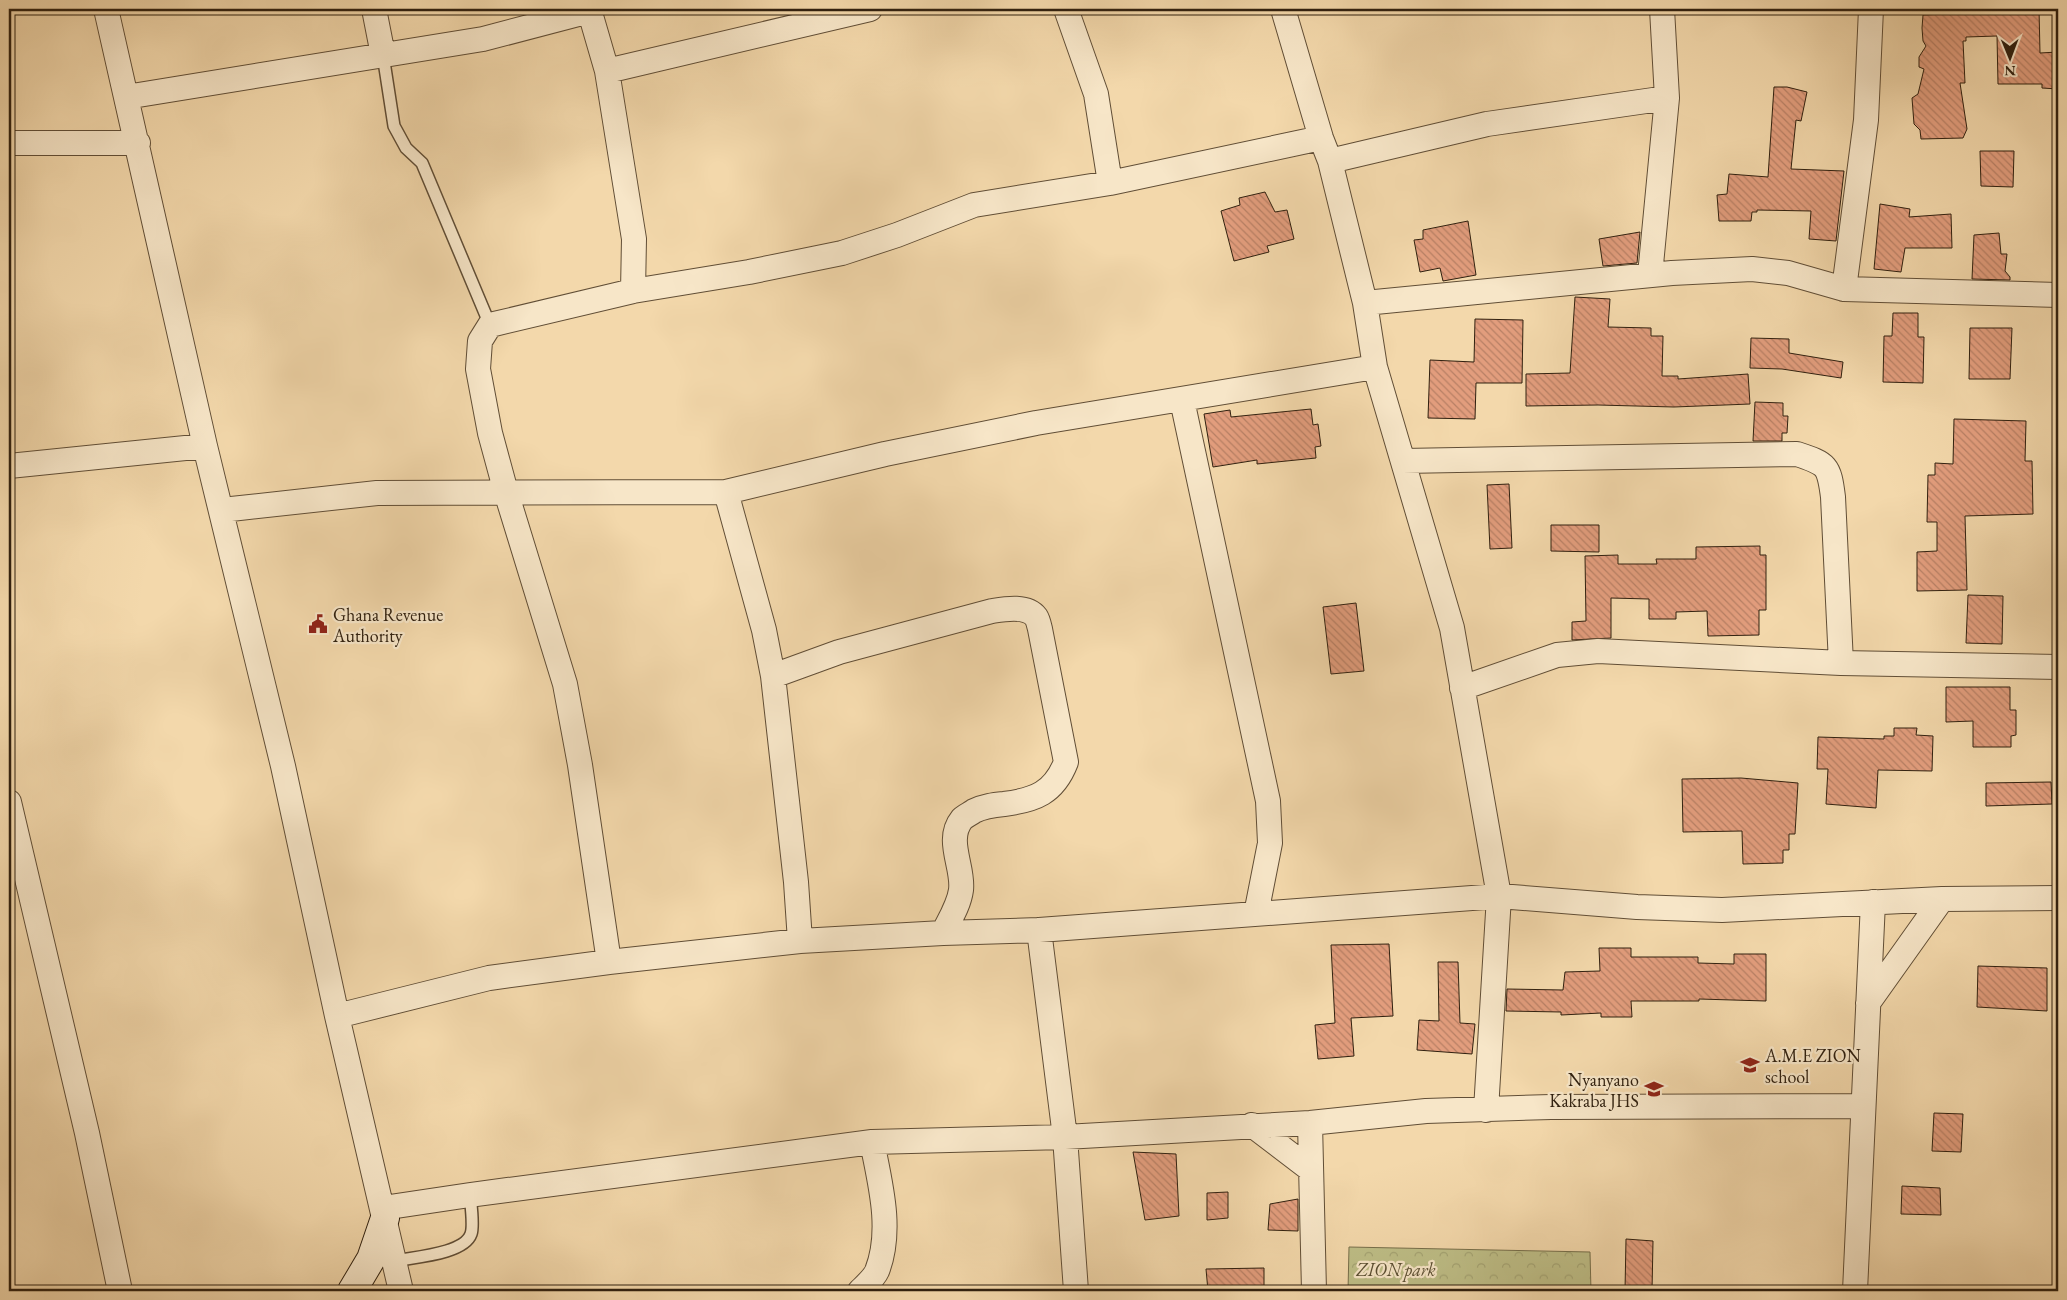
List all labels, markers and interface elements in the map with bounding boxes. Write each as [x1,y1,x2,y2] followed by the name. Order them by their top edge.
[1984,32,2034,82] north arrow
[2004,62,2016,80] text: N
[332,603,443,647] place label: Ghana Revenue Authority
[307,613,329,635] public building icon: Ghana Revenue Authority
[1764,1044,1861,1088] place label: A.M.E ZION school
[1739,1054,1761,1076] school or university icon: A.M.E ZION school
[1549,1068,1639,1112] place label: Nyanyano Kakraba JHS
[1643,1078,1665,1100] school or university icon: Nyanyano Kakraba JHS
[1355,1258,1436,1282] park label: ZION park

